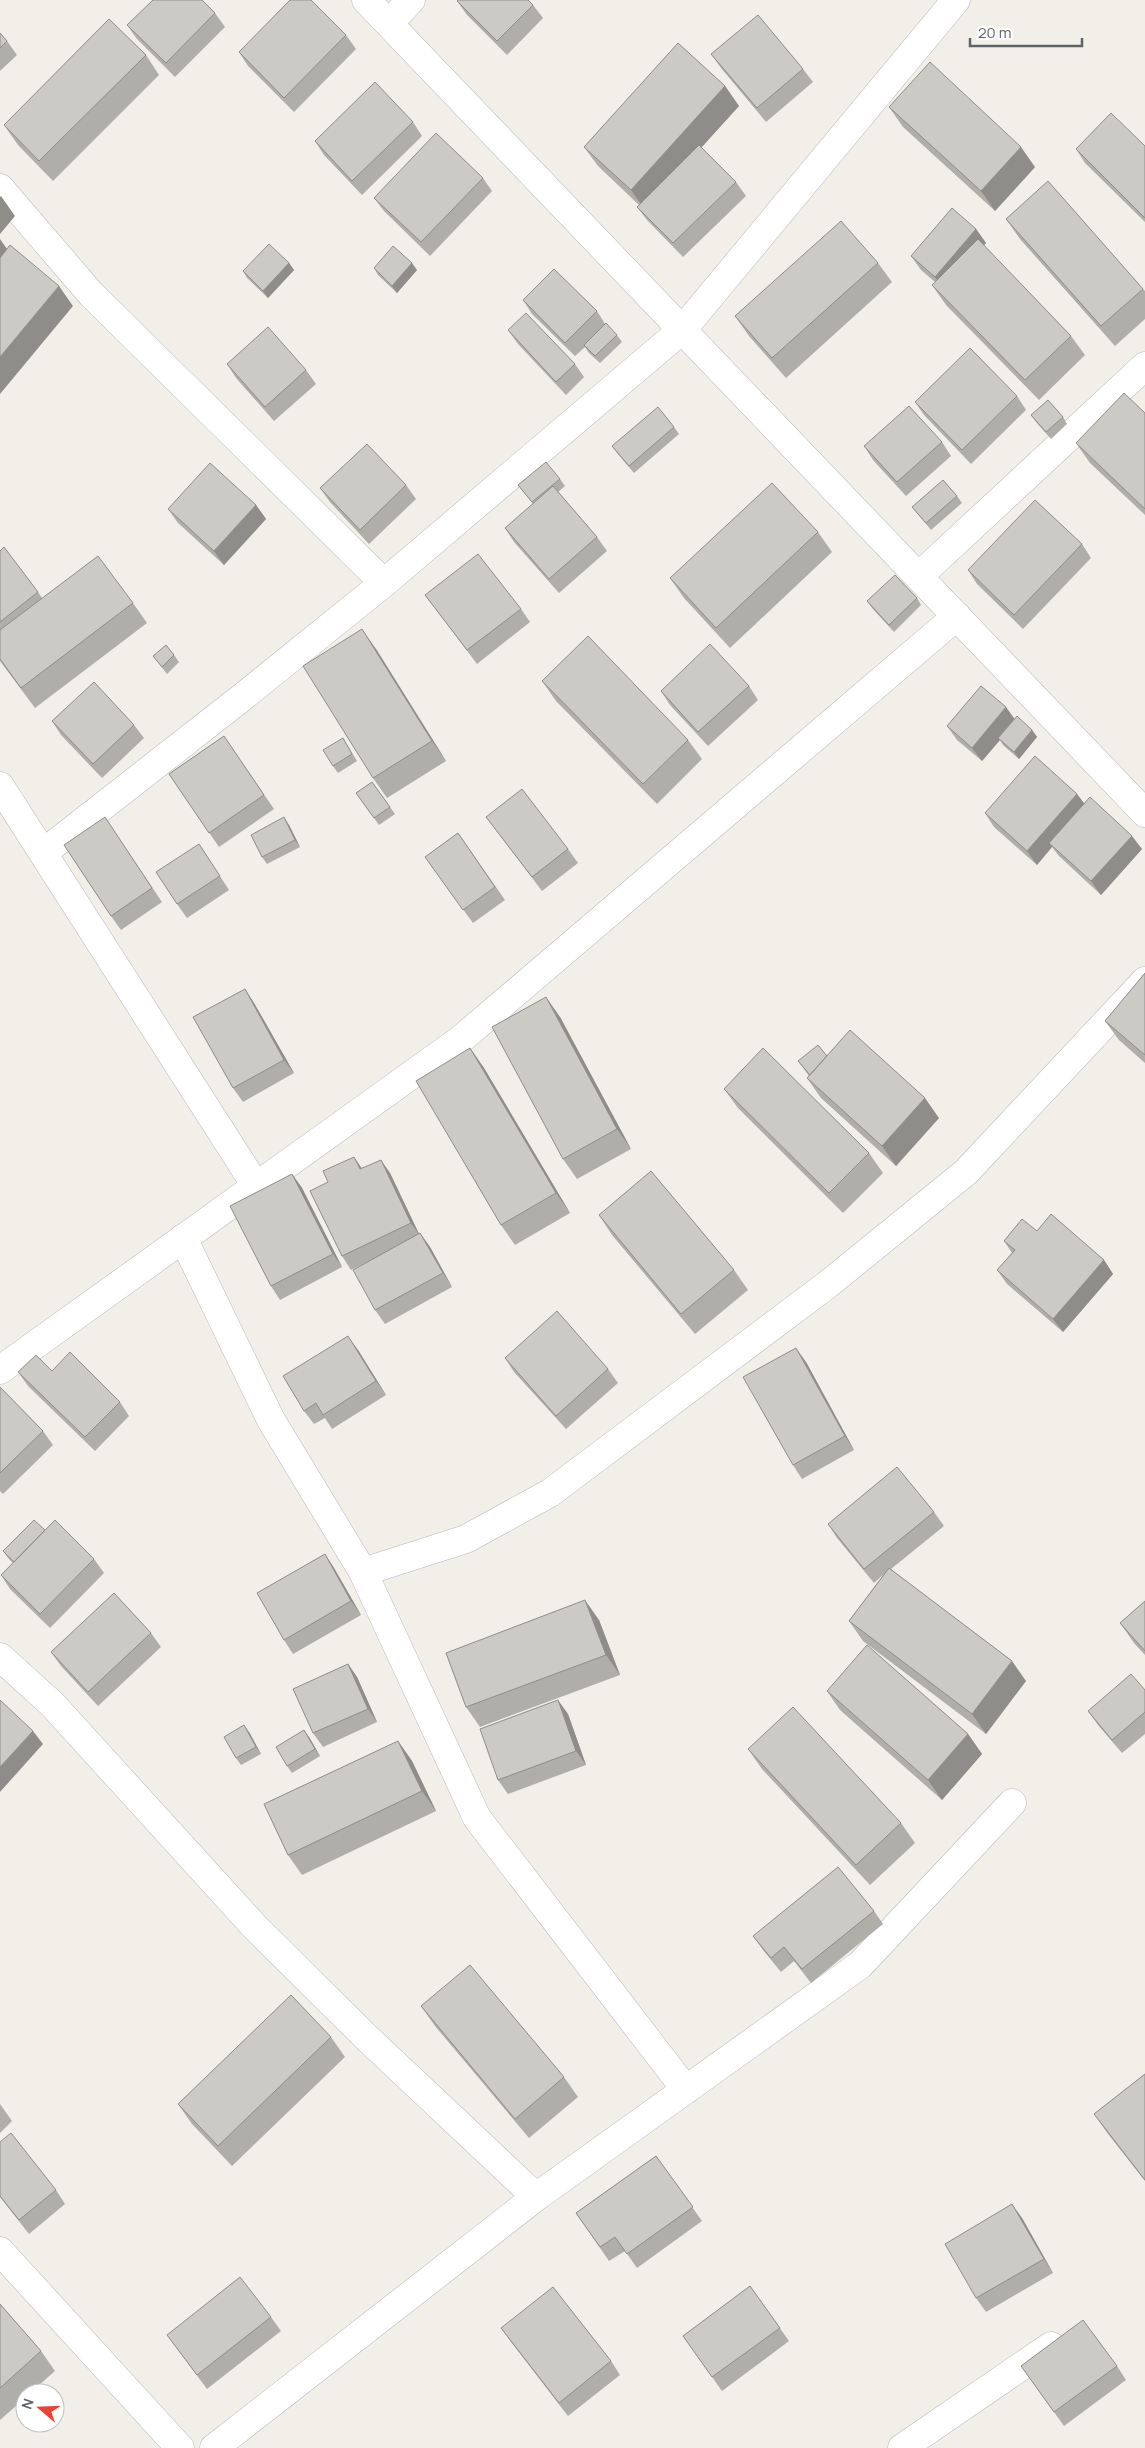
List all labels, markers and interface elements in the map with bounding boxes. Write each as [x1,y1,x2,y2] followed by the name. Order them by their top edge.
[970,15,1082,47] scale bar
[978,22,1011,43] text: 20 m
[15,2383,65,2433] north arrow
[17,2396,38,2411] text: N

